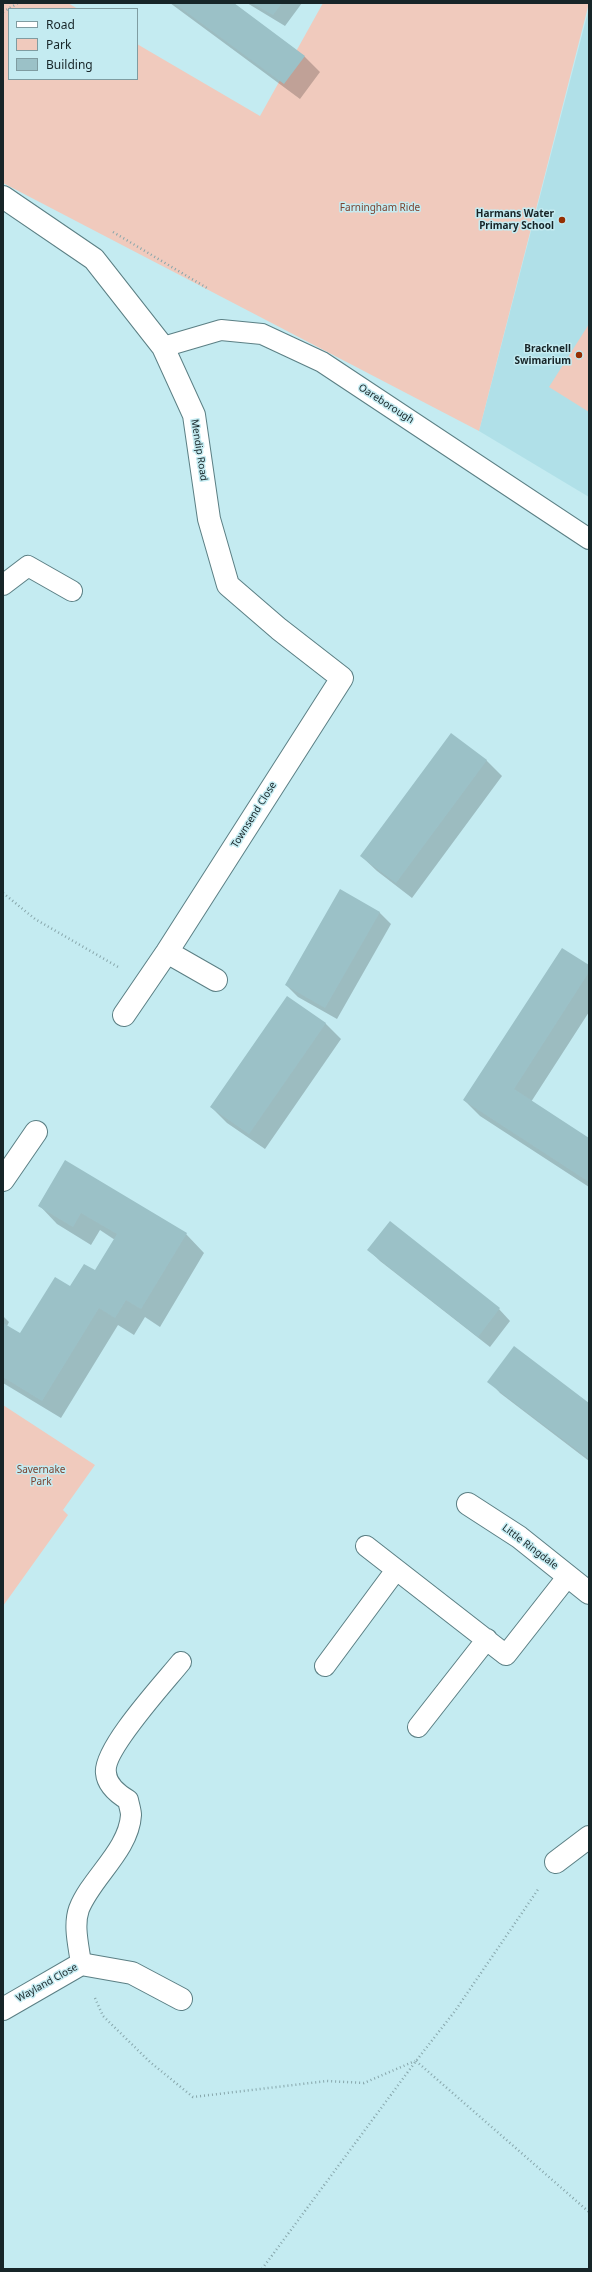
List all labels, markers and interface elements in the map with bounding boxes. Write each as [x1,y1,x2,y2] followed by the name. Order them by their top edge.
[8,8,138,80] legend
[46,16,75,33] text: Road
[46,36,71,53] text: Park
[46,56,93,73] text: Building
[340,202,420,214] park label: Farningham Ride
[476,208,554,232] place label: Harmans Water Primary School
[557,215,567,225] marker: Harmans Water Primary School
[514,343,571,366] place label: Bracknell Swimarium
[574,350,584,360] marker: Bracknell Swimarium
[356,382,416,426] street label: Oareborough
[188,418,210,482] street label: Mendip Road
[229,780,279,850] street label: Townsend Close
[17,1464,65,1488] park label: Savernake Park
[500,1522,560,1572] street label: Little Ringdale
[14,1961,80,2005] street label: Wayland Close

